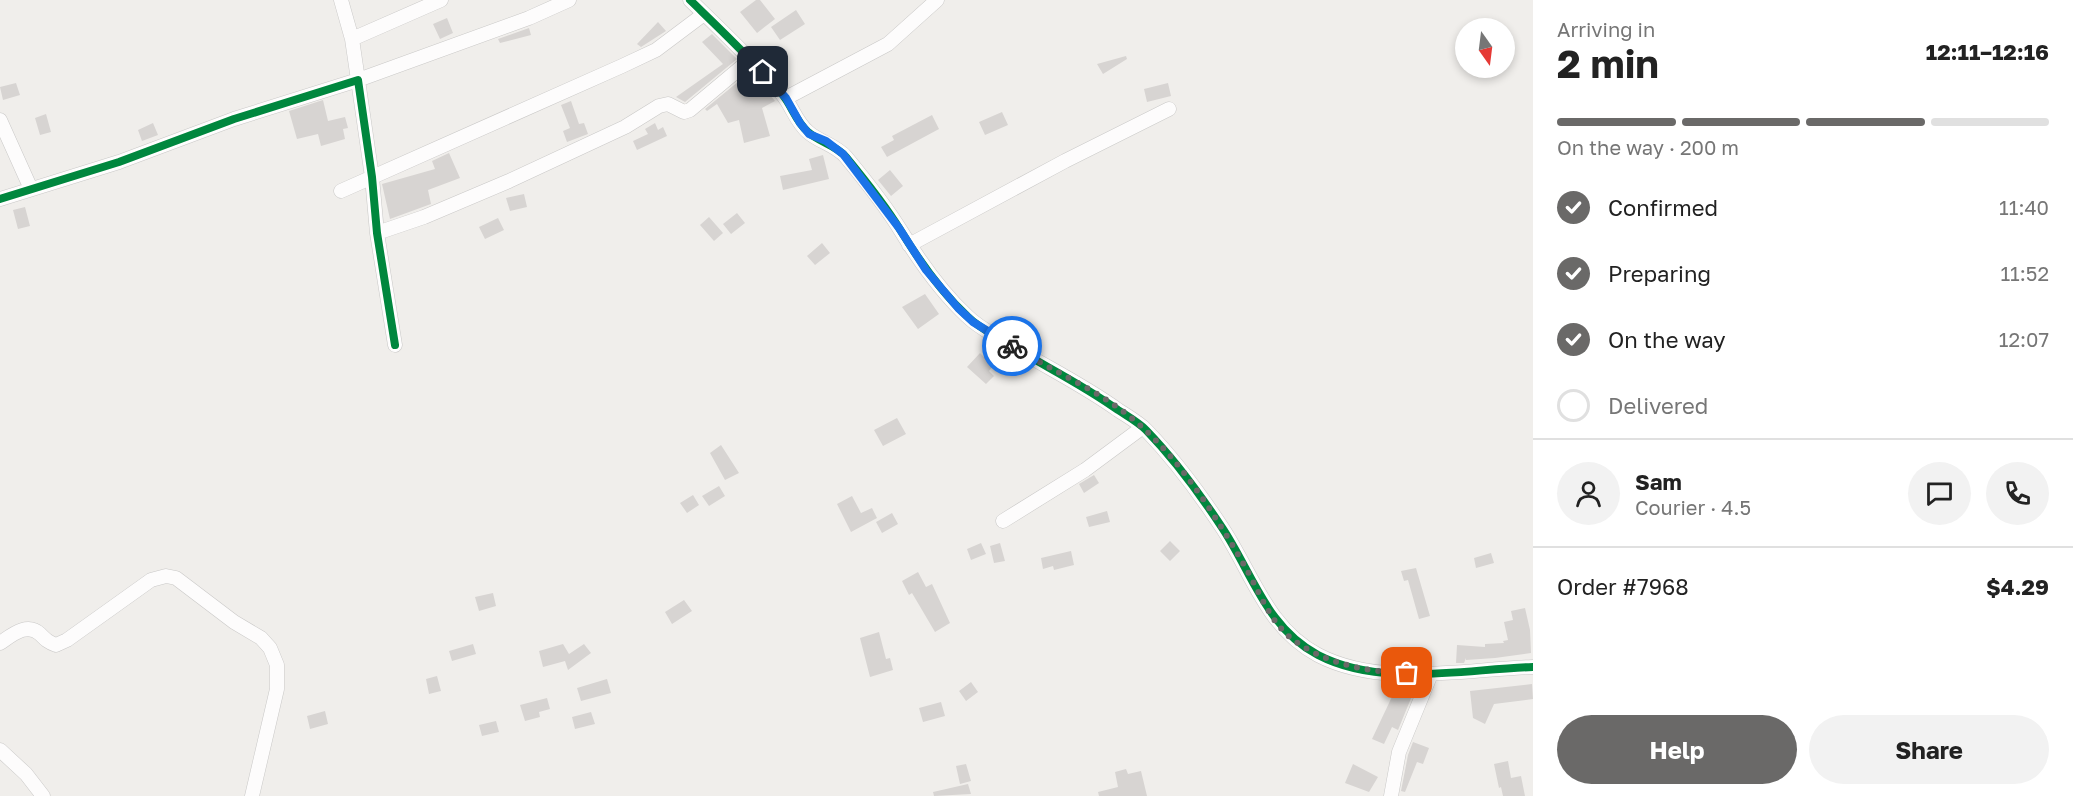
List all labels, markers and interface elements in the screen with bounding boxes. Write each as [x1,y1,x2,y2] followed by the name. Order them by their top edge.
[1557,17,1655,41] text: Arriving in
[1455,18,1515,78] north arrow
[1455,18,1515,78] map controls
[1926,38,2049,65] text: 12:11–12:16
[1557,40,1659,87] text: 2 min
[737,46,788,97] pin
[746,55,779,88] icon: home
[1557,135,1739,159] text: On the way · 200 m
[1557,191,1590,224] icon: check
[1608,194,1718,221] text: Confirmed
[1999,195,2049,219] text: 11:40
[1557,257,1590,290] icon: check
[1608,260,1711,287] text: Preparing
[2000,261,2049,285] text: 11:52
[982,316,1042,376] courier
[1557,323,1590,356] icon: check
[1608,326,1726,353] text: On the way
[1999,327,2049,351] text: 12:07
[996,330,1029,363] icon: bike
[1608,392,1708,419] text: Delivered
[1557,462,1620,525] button: person
[1908,462,1971,525] button: chat
[1986,462,2049,525] button: phone
[1635,468,1682,495] text: Sam
[1635,495,1751,519] text: Courier · 4.5
[1557,573,1689,600] text: Order #7968
[1986,573,2049,600] text: $4.29
[1381,647,1432,698] pin
[1390,656,1423,689] icon: bag
[1557,715,1797,784] button: Help
[1809,715,2049,784] button: Share

